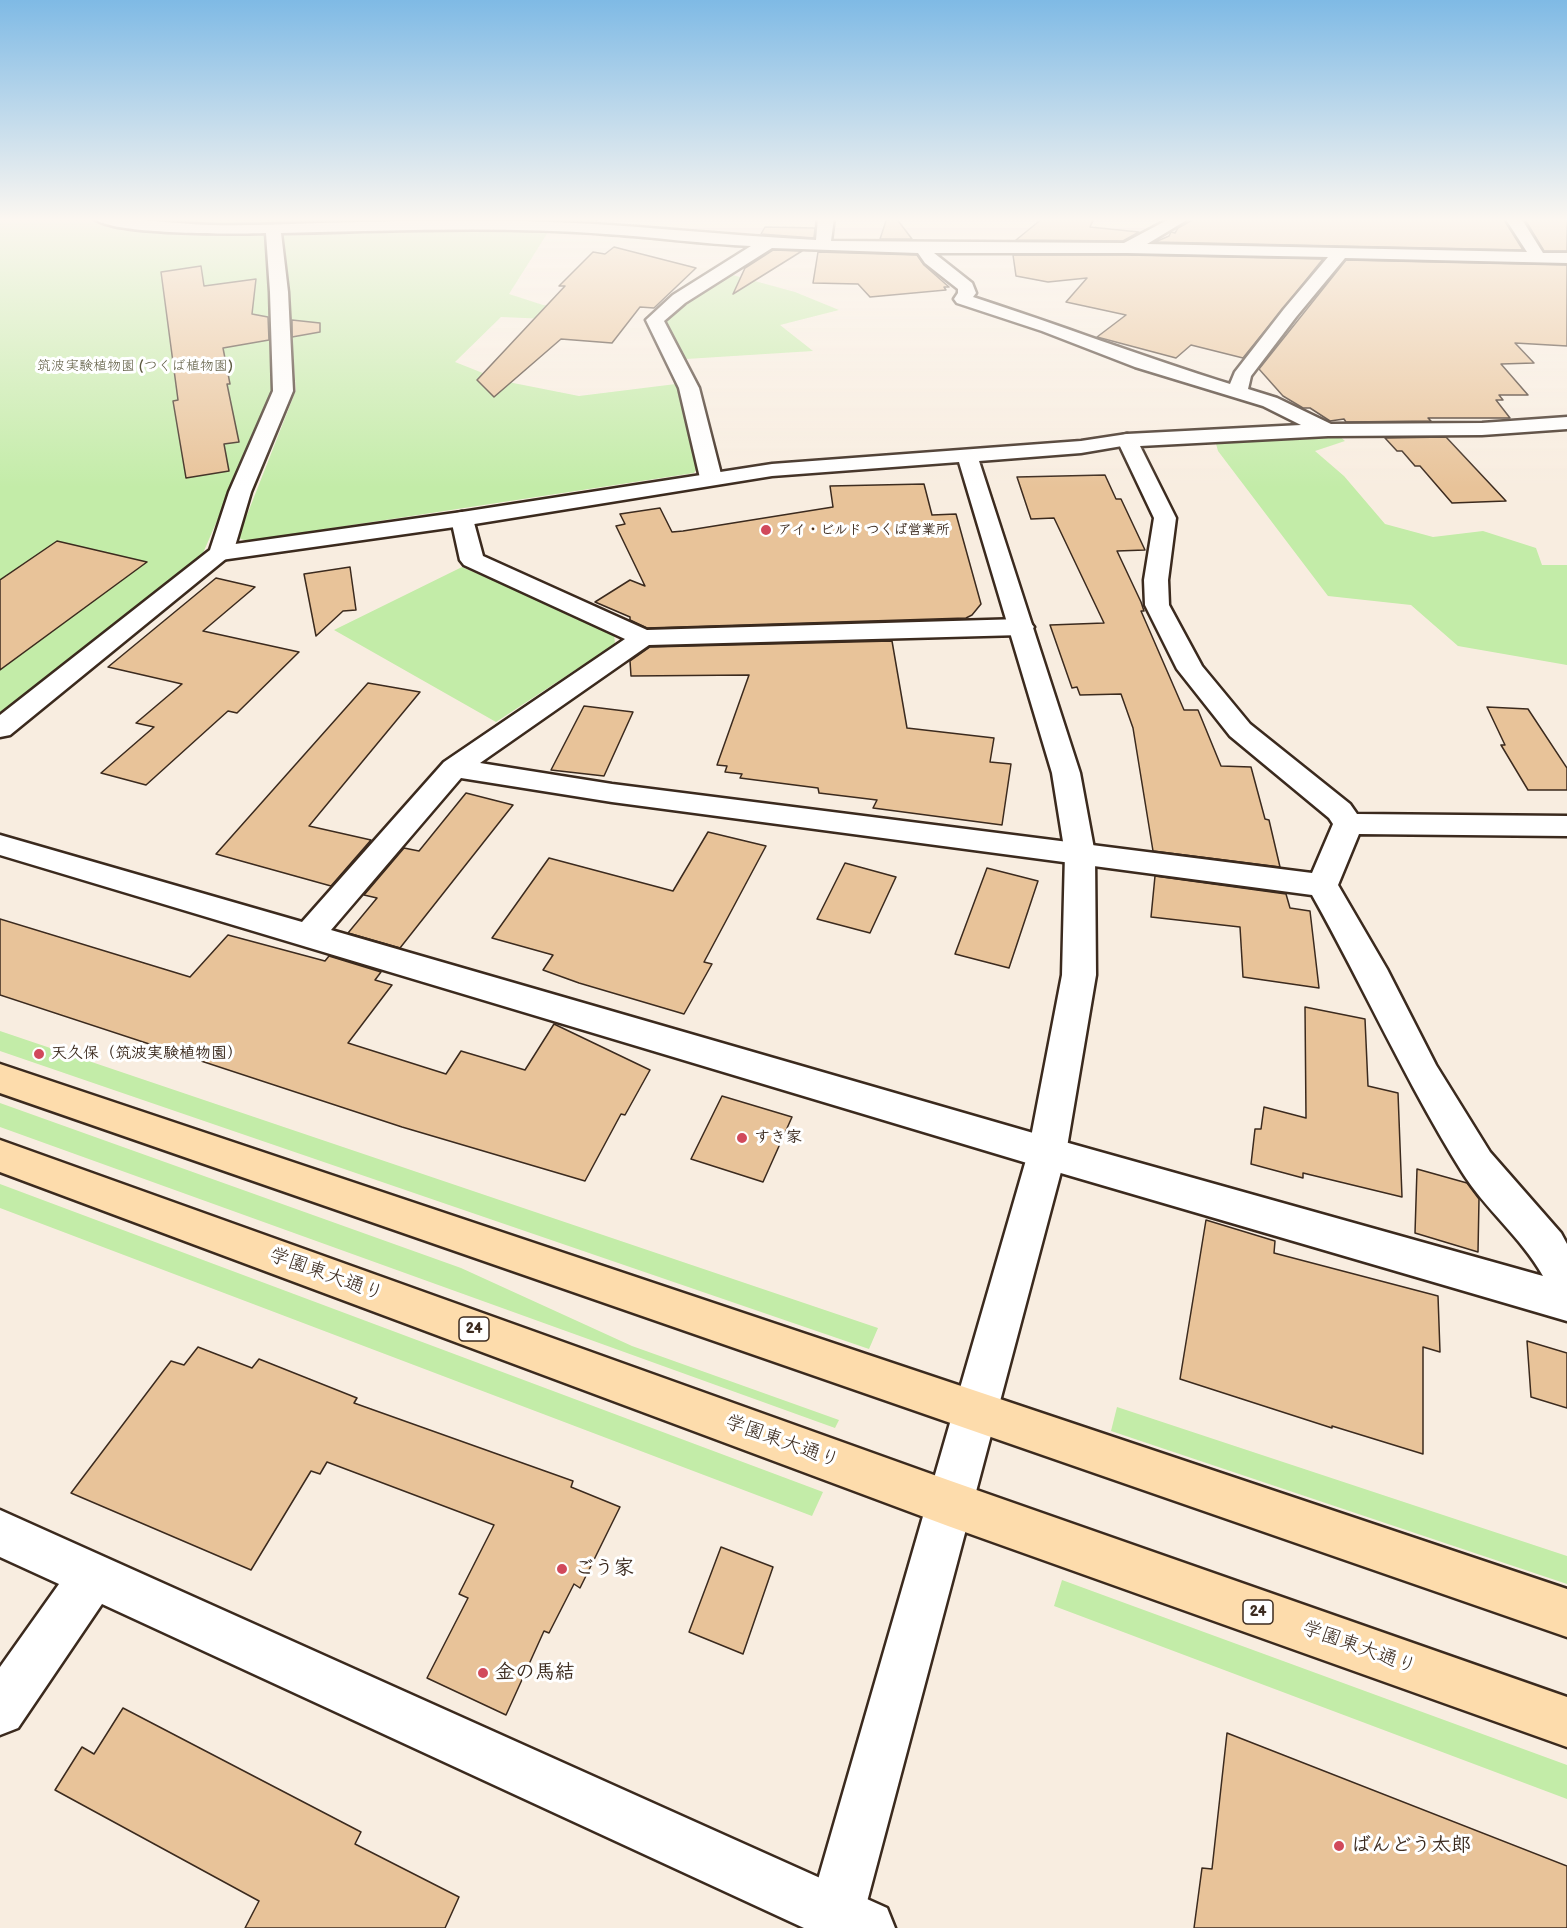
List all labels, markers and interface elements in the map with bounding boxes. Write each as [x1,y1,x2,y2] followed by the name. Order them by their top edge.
[37,358,233,374] park label: 筑波実験植物園 (つくば植物園)
[778,522,950,538] place label: アイ・ビルド つくば営業所
[759,523,773,537] marker: アイ・ビルド つくば営業所
[51,1044,243,1064] place label: 天久保（筑波実験植物園）
[32,1047,46,1061] marker: 天久保（筑波実験植物園）
[754,1128,802,1148] place label: すき家
[735,1131,749,1145] marker: すき家
[266,1243,386,1307] street label: 学園東大通り
[459,1317,489,1341] road number: 24
[722,1410,842,1474] street label: 学園東大通り
[574,1557,634,1581] place label: ごう家
[555,1562,569,1576] marker: ごう家
[1243,1600,1273,1624] road number: 24
[1299,1616,1419,1680] street label: 学園東大通り
[495,1661,575,1685] place label: 金の馬結
[476,1666,490,1680] marker: 金の馬結
[1351,1834,1471,1858] place label: ばんどう太郎
[1332,1839,1346,1853] marker: ばんどう太郎

